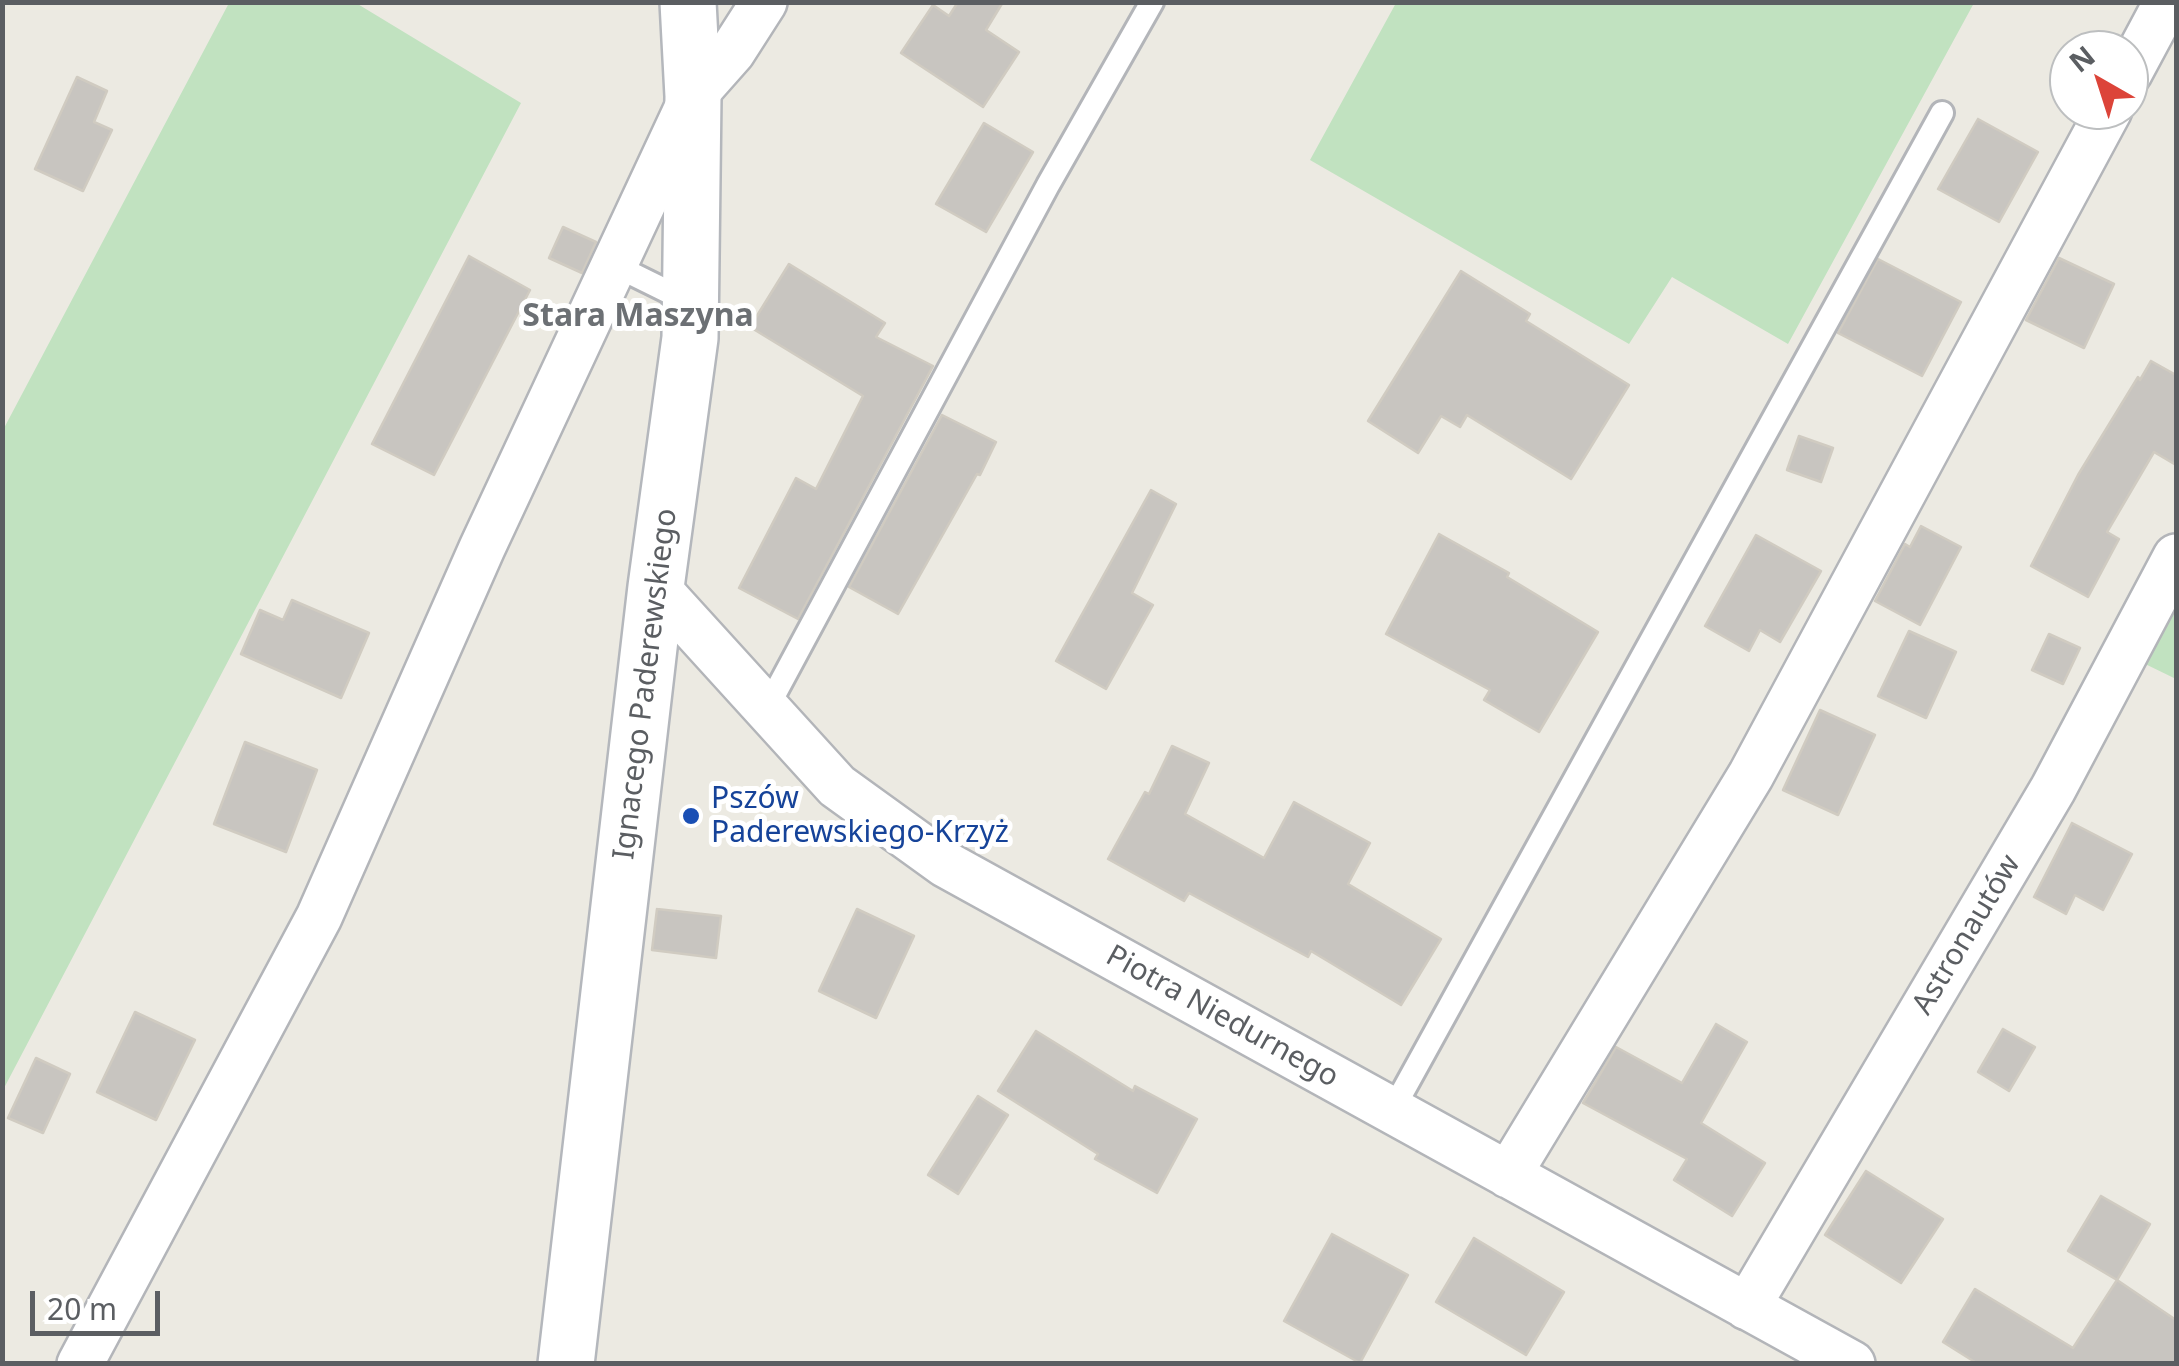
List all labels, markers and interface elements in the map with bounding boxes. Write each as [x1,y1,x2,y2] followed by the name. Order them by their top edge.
[2049,30,2149,130] north arrow
[2061,36,2102,80] text: N
[522,298,754,336] district label: Stara Maszyna
[607,506,685,862] street label: Ignacego Paderewskiego
[711,781,1009,852] place label: Pszów Paderewskiego-Krzyż
[680,805,702,827] marker: Pszów Paderewskiego-Krzyż
[1905,849,2029,1021] street label: Astronautów
[1099,938,1345,1096] street label: Piotra Niedurnego
[35,1271,165,1333] scale bar
[47,1288,117,1329] text: 20 m

